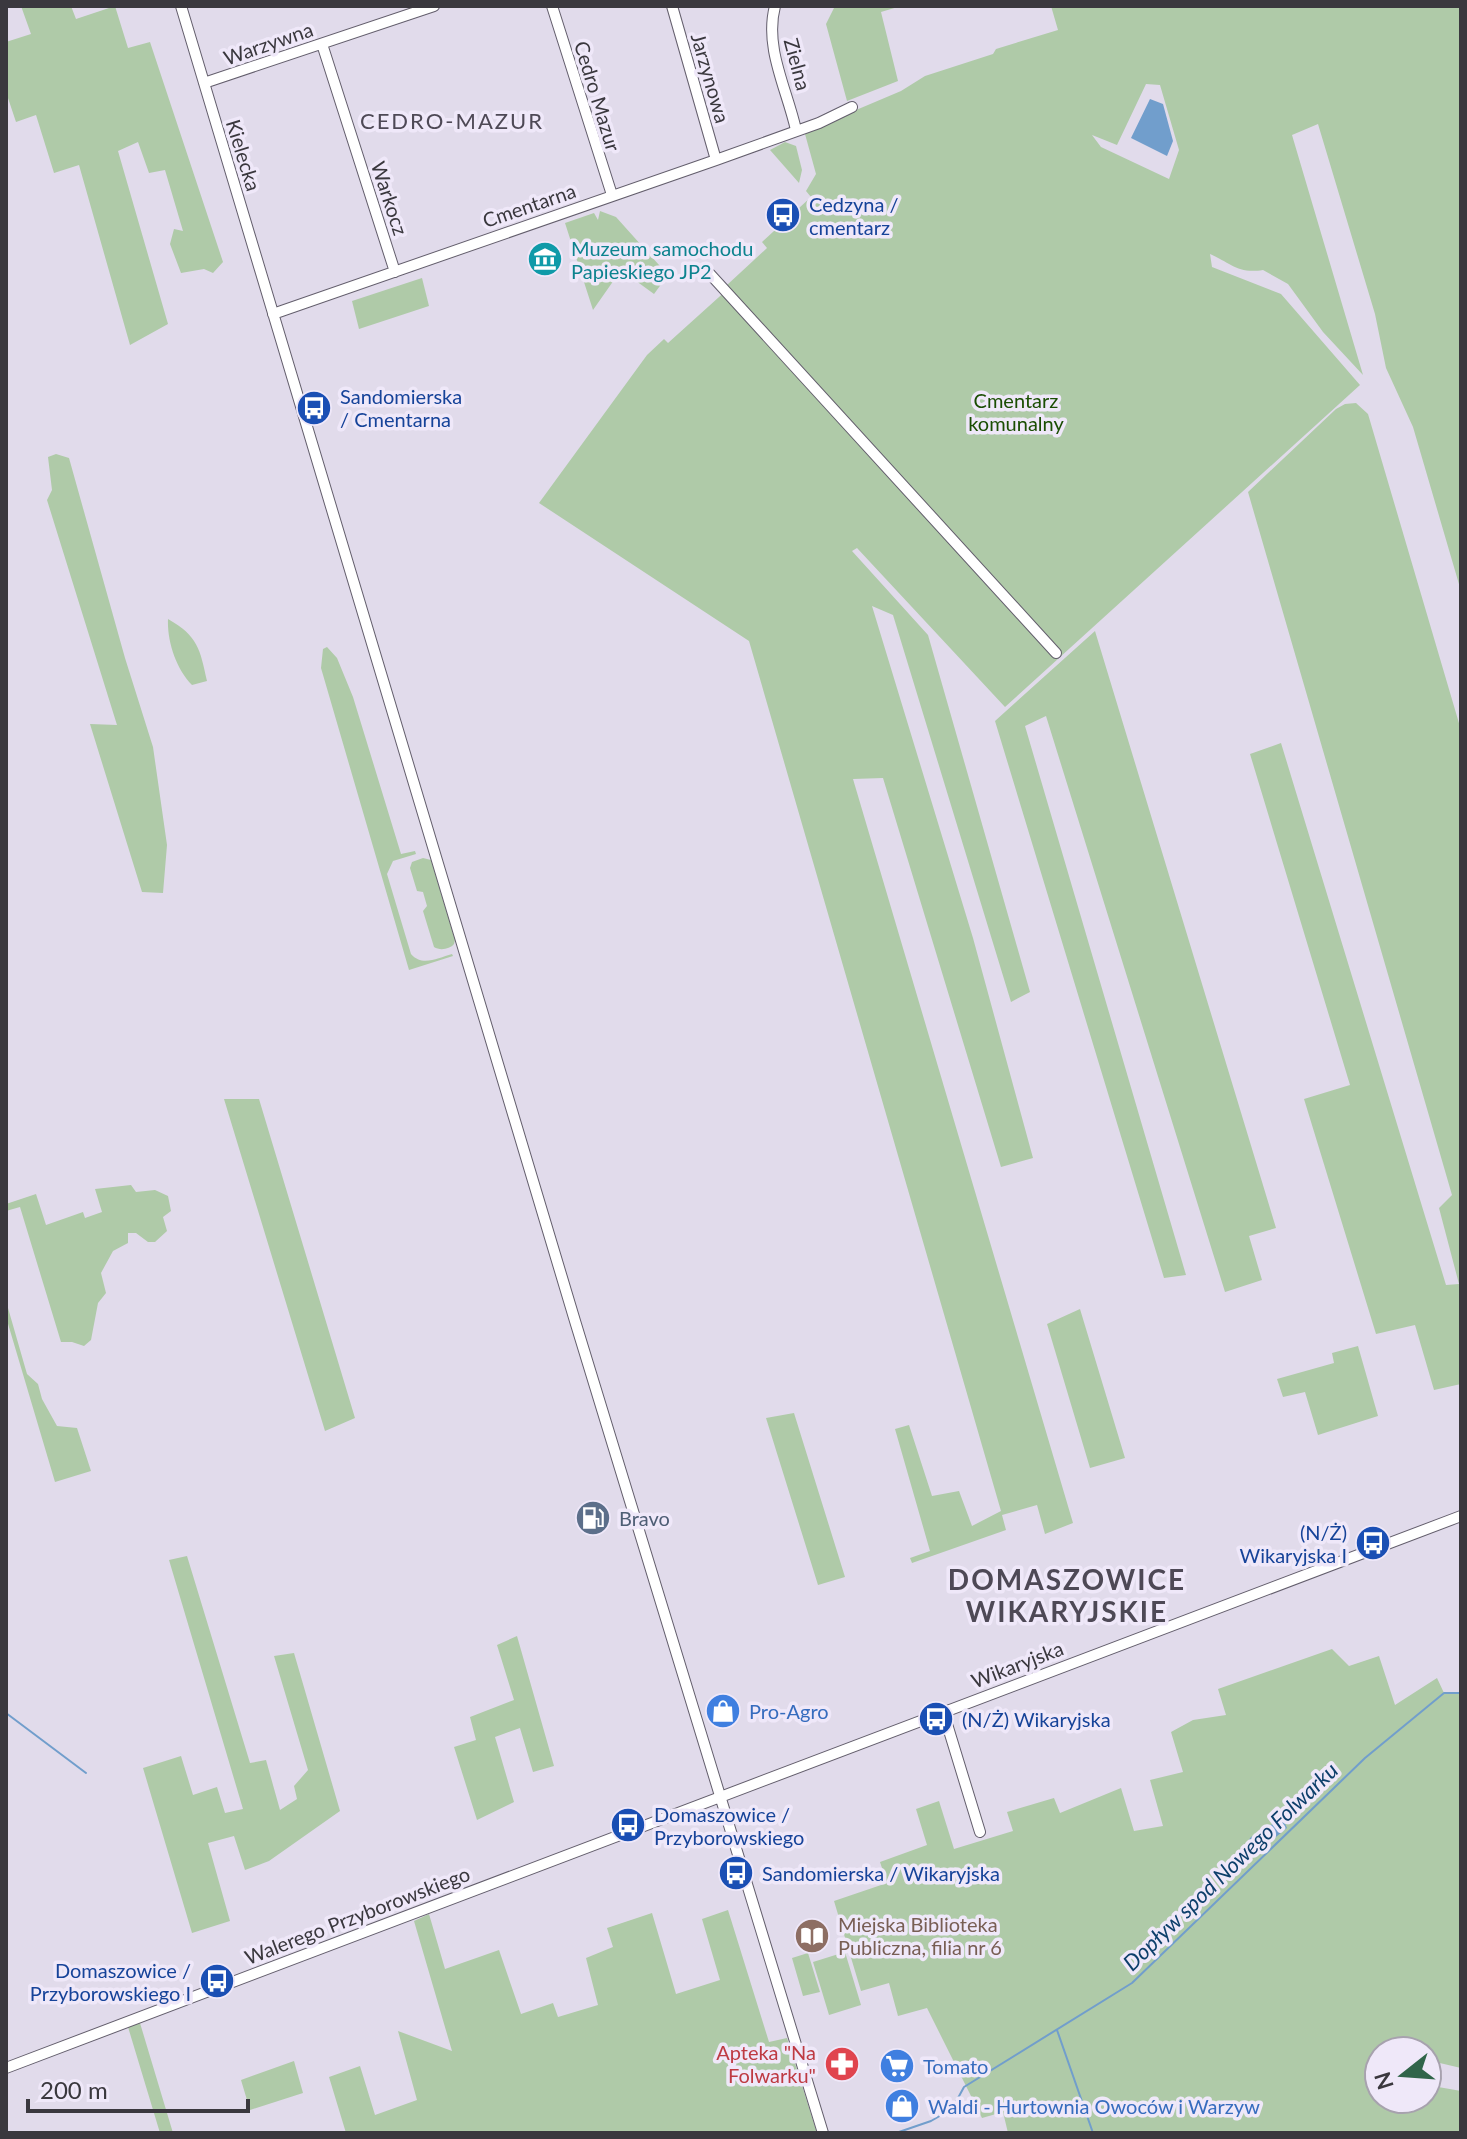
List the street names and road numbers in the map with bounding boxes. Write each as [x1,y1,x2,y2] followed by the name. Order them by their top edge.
[220,17,316,69] street label: Warzywna
[687,30,735,126] street label: Jarzynowa
[780,35,816,93] street label: Zielna
[570,38,626,155] street label: Cedro Mazur
[222,116,266,194] street label: Kielecka
[367,158,413,238] street label: Warkocz
[479,178,579,232] street label: Cmentarna
[968,1635,1066,1693] street label: Wikaryjska
[241,1861,473,1969] street label: Walerego Przyborowskiego

